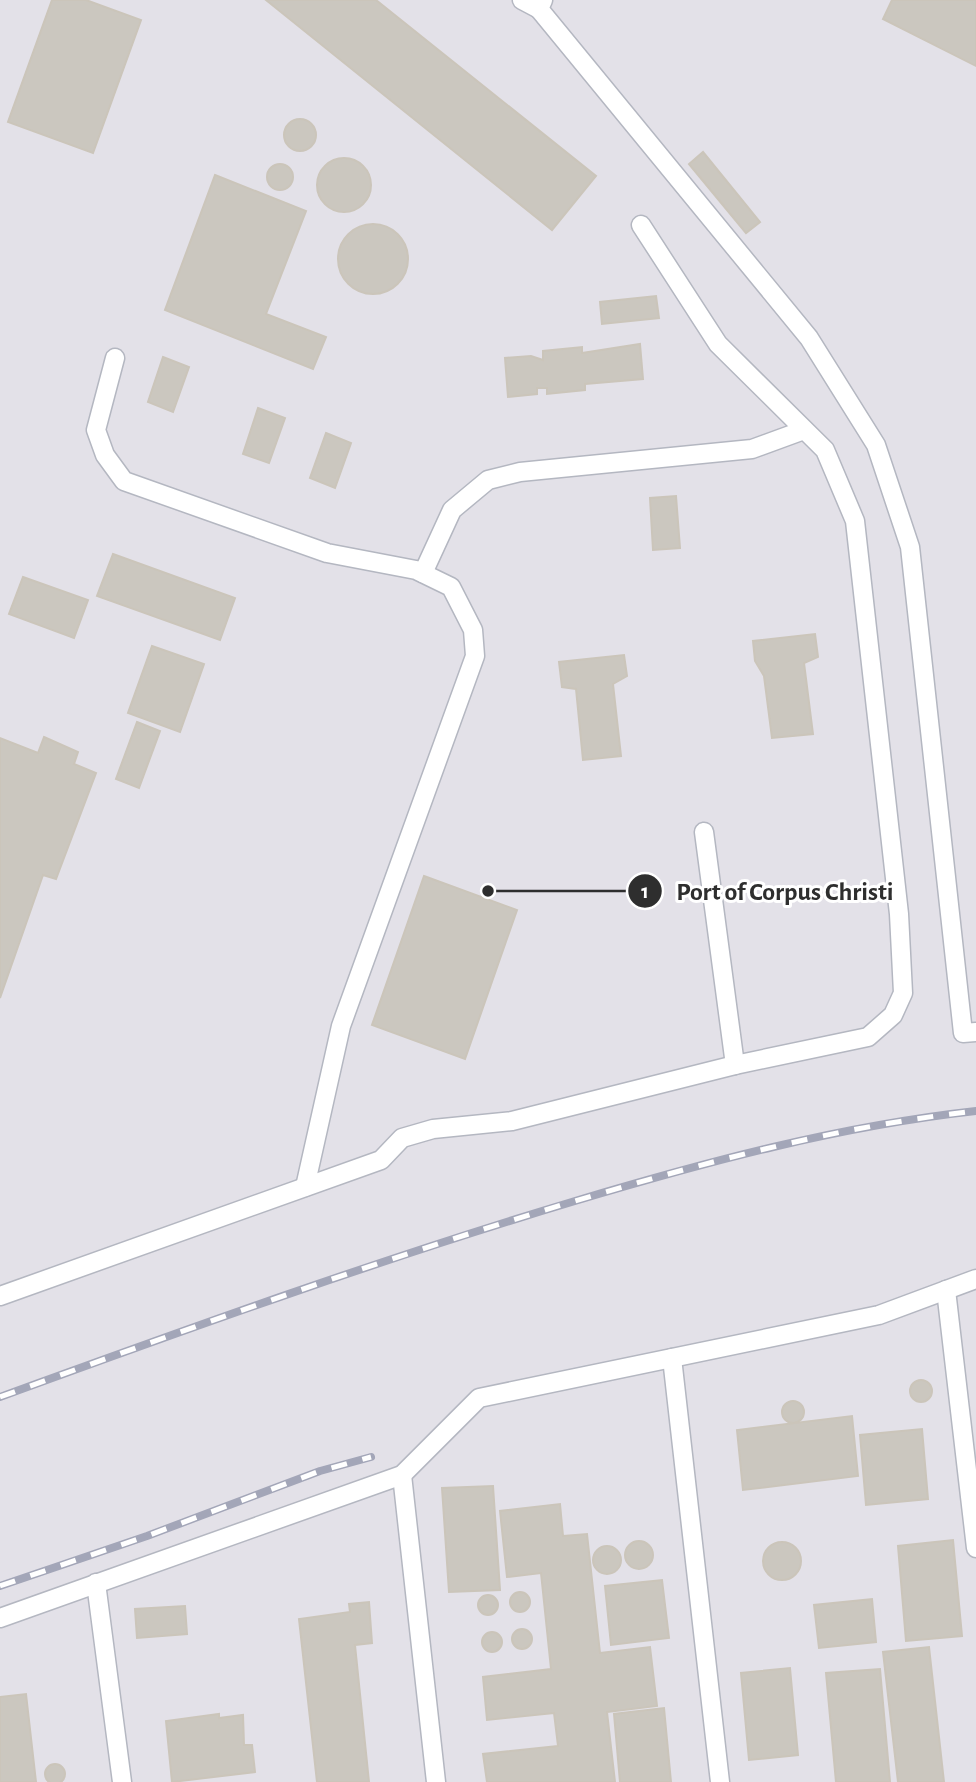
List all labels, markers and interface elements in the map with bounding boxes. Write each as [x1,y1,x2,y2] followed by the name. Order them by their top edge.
[627,868,907,914] callout: Port of Corpus Christi
[676,879,894,905] text: Port of Corpus Christi
[641,881,649,902] text: 1

